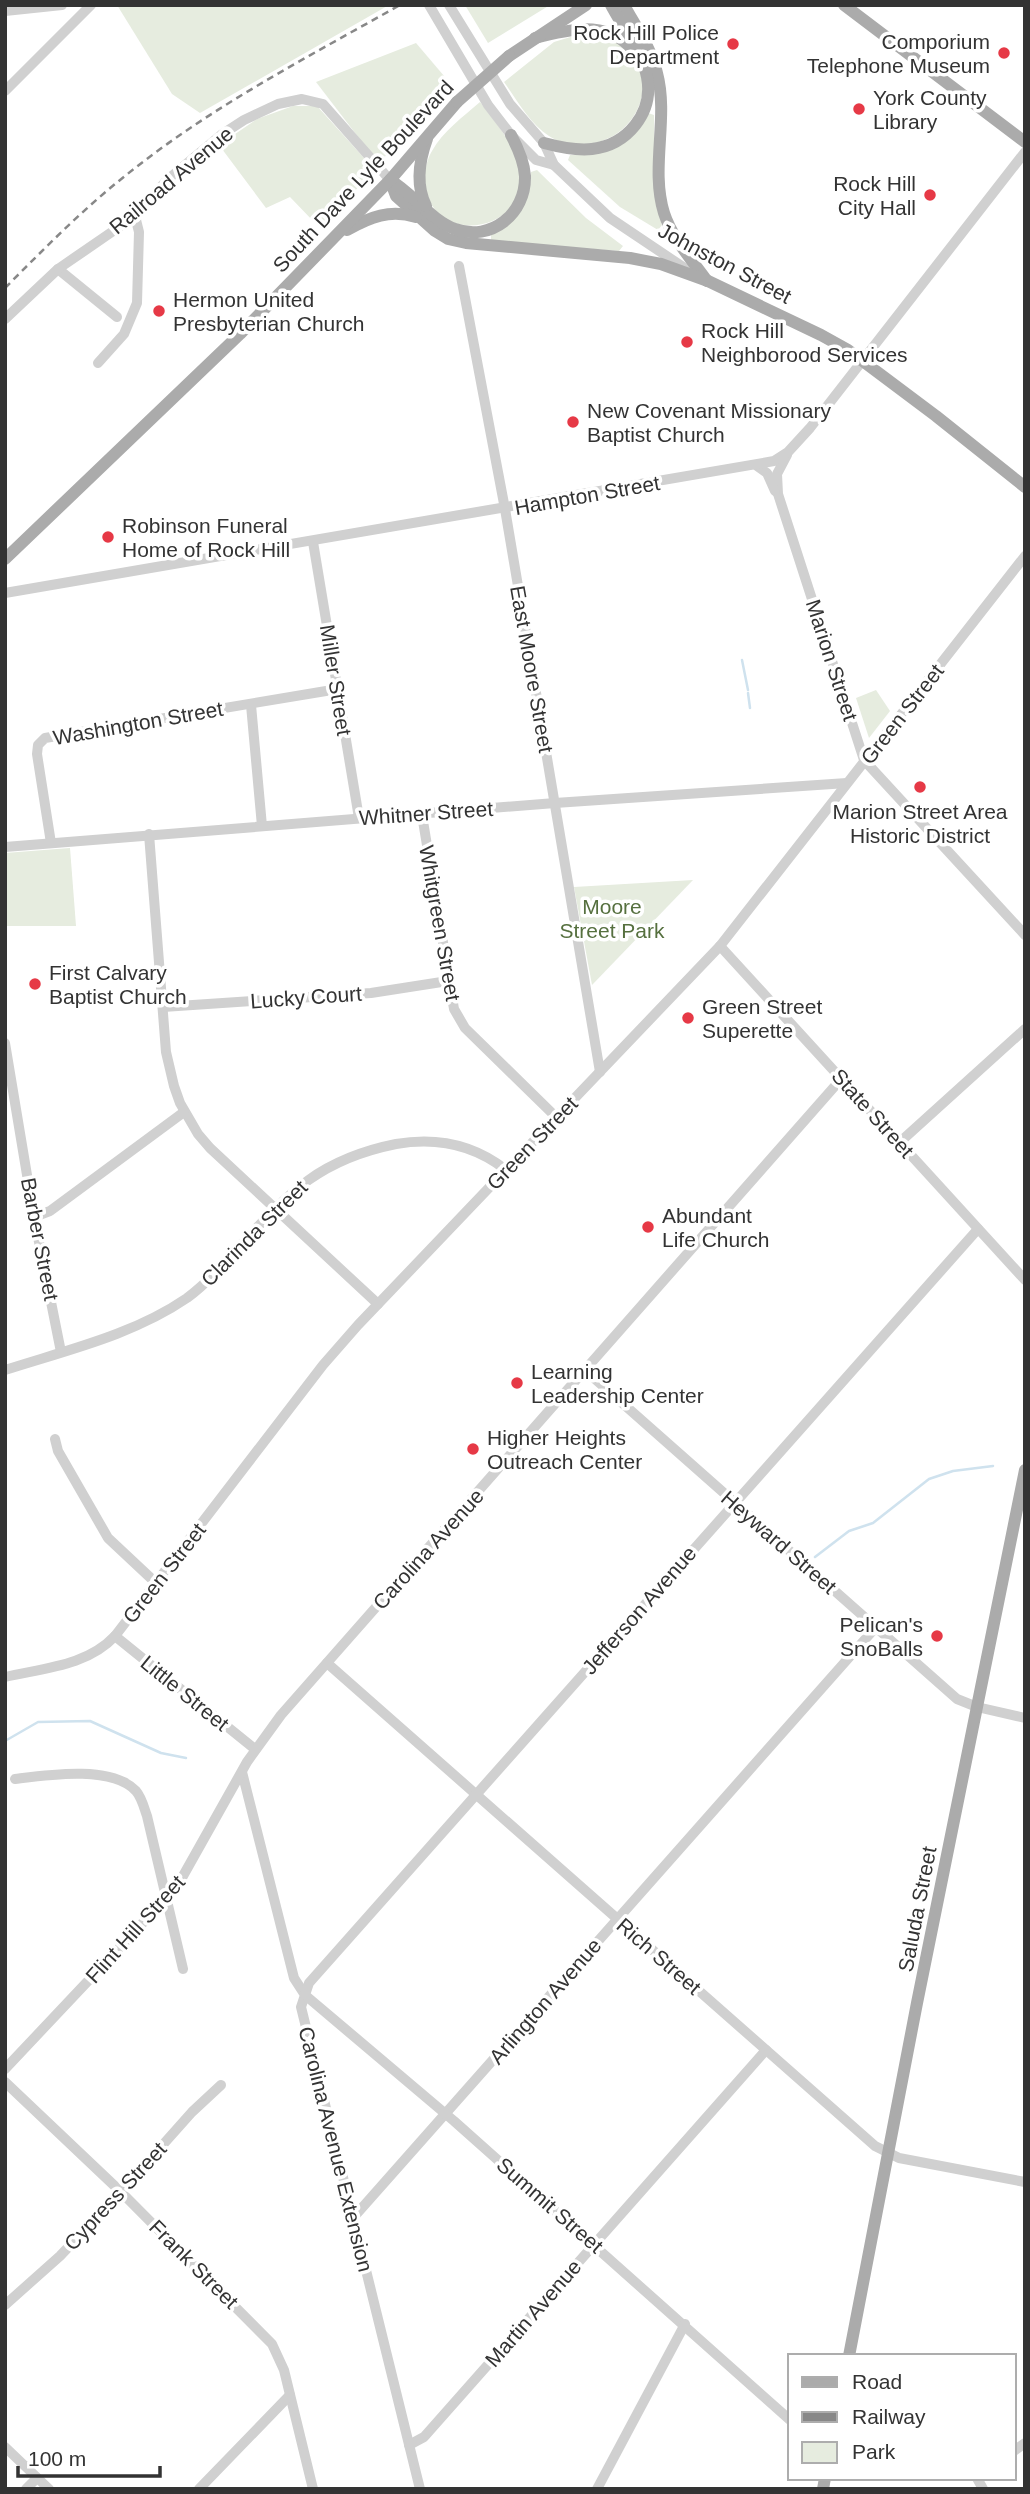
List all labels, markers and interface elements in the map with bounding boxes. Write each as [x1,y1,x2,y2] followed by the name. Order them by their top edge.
[573,21,719,68] place label: Rock Hill Police Department
[807,30,990,77] place label: Comporium Telephone Museum
[725,36,741,52] marker: Rock Hill Police Department
[996,45,1012,61] marker: Comporium Telephone Museum
[268,75,458,277] street label: South Dave Lyle Boulevard
[873,86,987,133] place label: York County Library
[851,101,867,117] marker: York County Library
[105,122,237,238] street label: Railroad Avenue
[833,172,916,219] place label: Rock Hill City Hall
[922,187,938,203] marker: Rock Hill City Hall
[655,218,795,308] street label: Johnston Street
[173,288,364,335] place label: Hermon United Presbyterian Church
[151,303,167,319] marker: Hermon United Presbyterian Church
[701,319,908,366] place label: Rock Hill Neighborood Services
[679,334,695,350] marker: Rock Hill Neighborood Services
[587,399,831,446] place label: New Covenant Missionary Baptist Church
[565,414,581,430] marker: New Covenant Missionary Baptist Church
[513,471,662,519] street label: Hampton Street
[122,514,290,561] place label: Robinson Funeral Home of Rock Hill
[100,529,116,545] marker: Robinson Funeral Home of Rock Hill
[506,584,558,754] street label: East Moore Street
[802,597,862,724] street label: Marion Street
[316,623,356,737] street label: Miller Street
[856,659,948,768] street label: Green Street
[51,697,225,749] street label: Washington Street
[912,779,928,795] marker: Marion Street Area Historic District
[358,797,494,829] street label: Whitner Street
[832,800,1008,847] place label: Marion Street Area Historic District
[415,843,465,1003] street label: Whitgreen Street
[559,895,665,942] park label: Moore Street Park
[49,961,187,1008] place label: First Calvary Baptist Church
[27,976,43,992] marker: First Calvary Baptist Church
[249,982,363,1012] street label: Lucky Court
[702,995,822,1042] place label: Green Street Superette
[680,1010,696,1026] marker: Green Street Superette
[827,1064,919,1162] street label: State Street
[482,1092,582,1194] street label: Green Street
[196,1175,312,1291] street label: Clarinda Street
[17,1176,63,1303] street label: Barber Street
[662,1204,769,1251] place label: Abundant Life Church
[640,1219,656,1235] marker: Abundant Life Church
[531,1360,704,1407] place label: Learning Leadership Center
[509,1375,525,1391] marker: Learning Leadership Center
[487,1426,642,1473] place label: Higher Heights Outreach Center
[465,1441,481,1457] marker: Higher Heights Outreach Center
[368,1484,488,1614] street label: Carolina Avenue
[717,1486,841,1598] street label: Heyward Street
[118,1518,210,1627] street label: Green Street
[577,1542,701,1678] street label: Jefferson Avenue
[840,1613,923,1660] place label: Pelican's SnoBalls
[929,1628,945,1644] marker: Pelican's SnoBalls
[136,1651,234,1735] street label: Little Street
[894,1844,940,1974] street label: Saluda Street
[81,1870,189,1987] street label: Flint Hill Street
[612,1913,706,1999] street label: Rich Street
[484,1934,606,2068] street label: Arlington Avenue
[294,2024,378,2274] street label: Carolina Avenue Extension
[59,2137,171,2255] street label: Cypress Street
[492,2153,608,2257] street label: Summit Street
[145,2215,243,2313] street label: Frank Street
[480,2255,586,2371] street label: Martin Avenue
[788,2354,1016,2480] legend
[852,2370,902,2393] text: Road
[852,2405,926,2428] text: Railway
[18,2434,159,2478] scale bar
[852,2440,896,2463] text: Park
[28,2447,86,2470] text: 100 m

